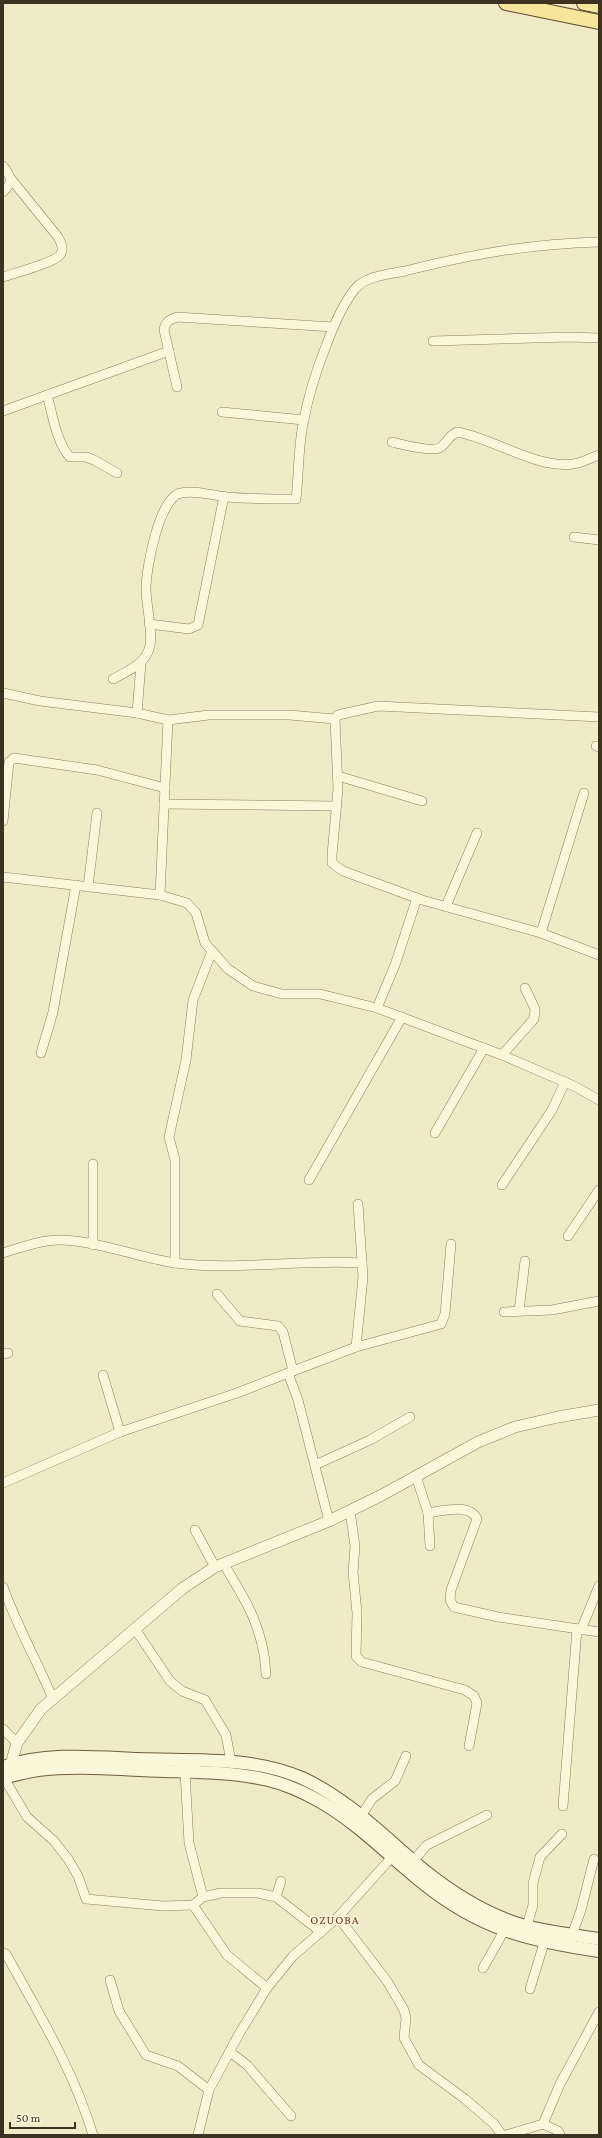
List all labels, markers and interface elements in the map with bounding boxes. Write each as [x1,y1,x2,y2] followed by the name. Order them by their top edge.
[310,1913,360,1927] district label: OZUOBA
[10,2104,75,2130] scale bar
[16,2111,41,2125] text: 50 m

